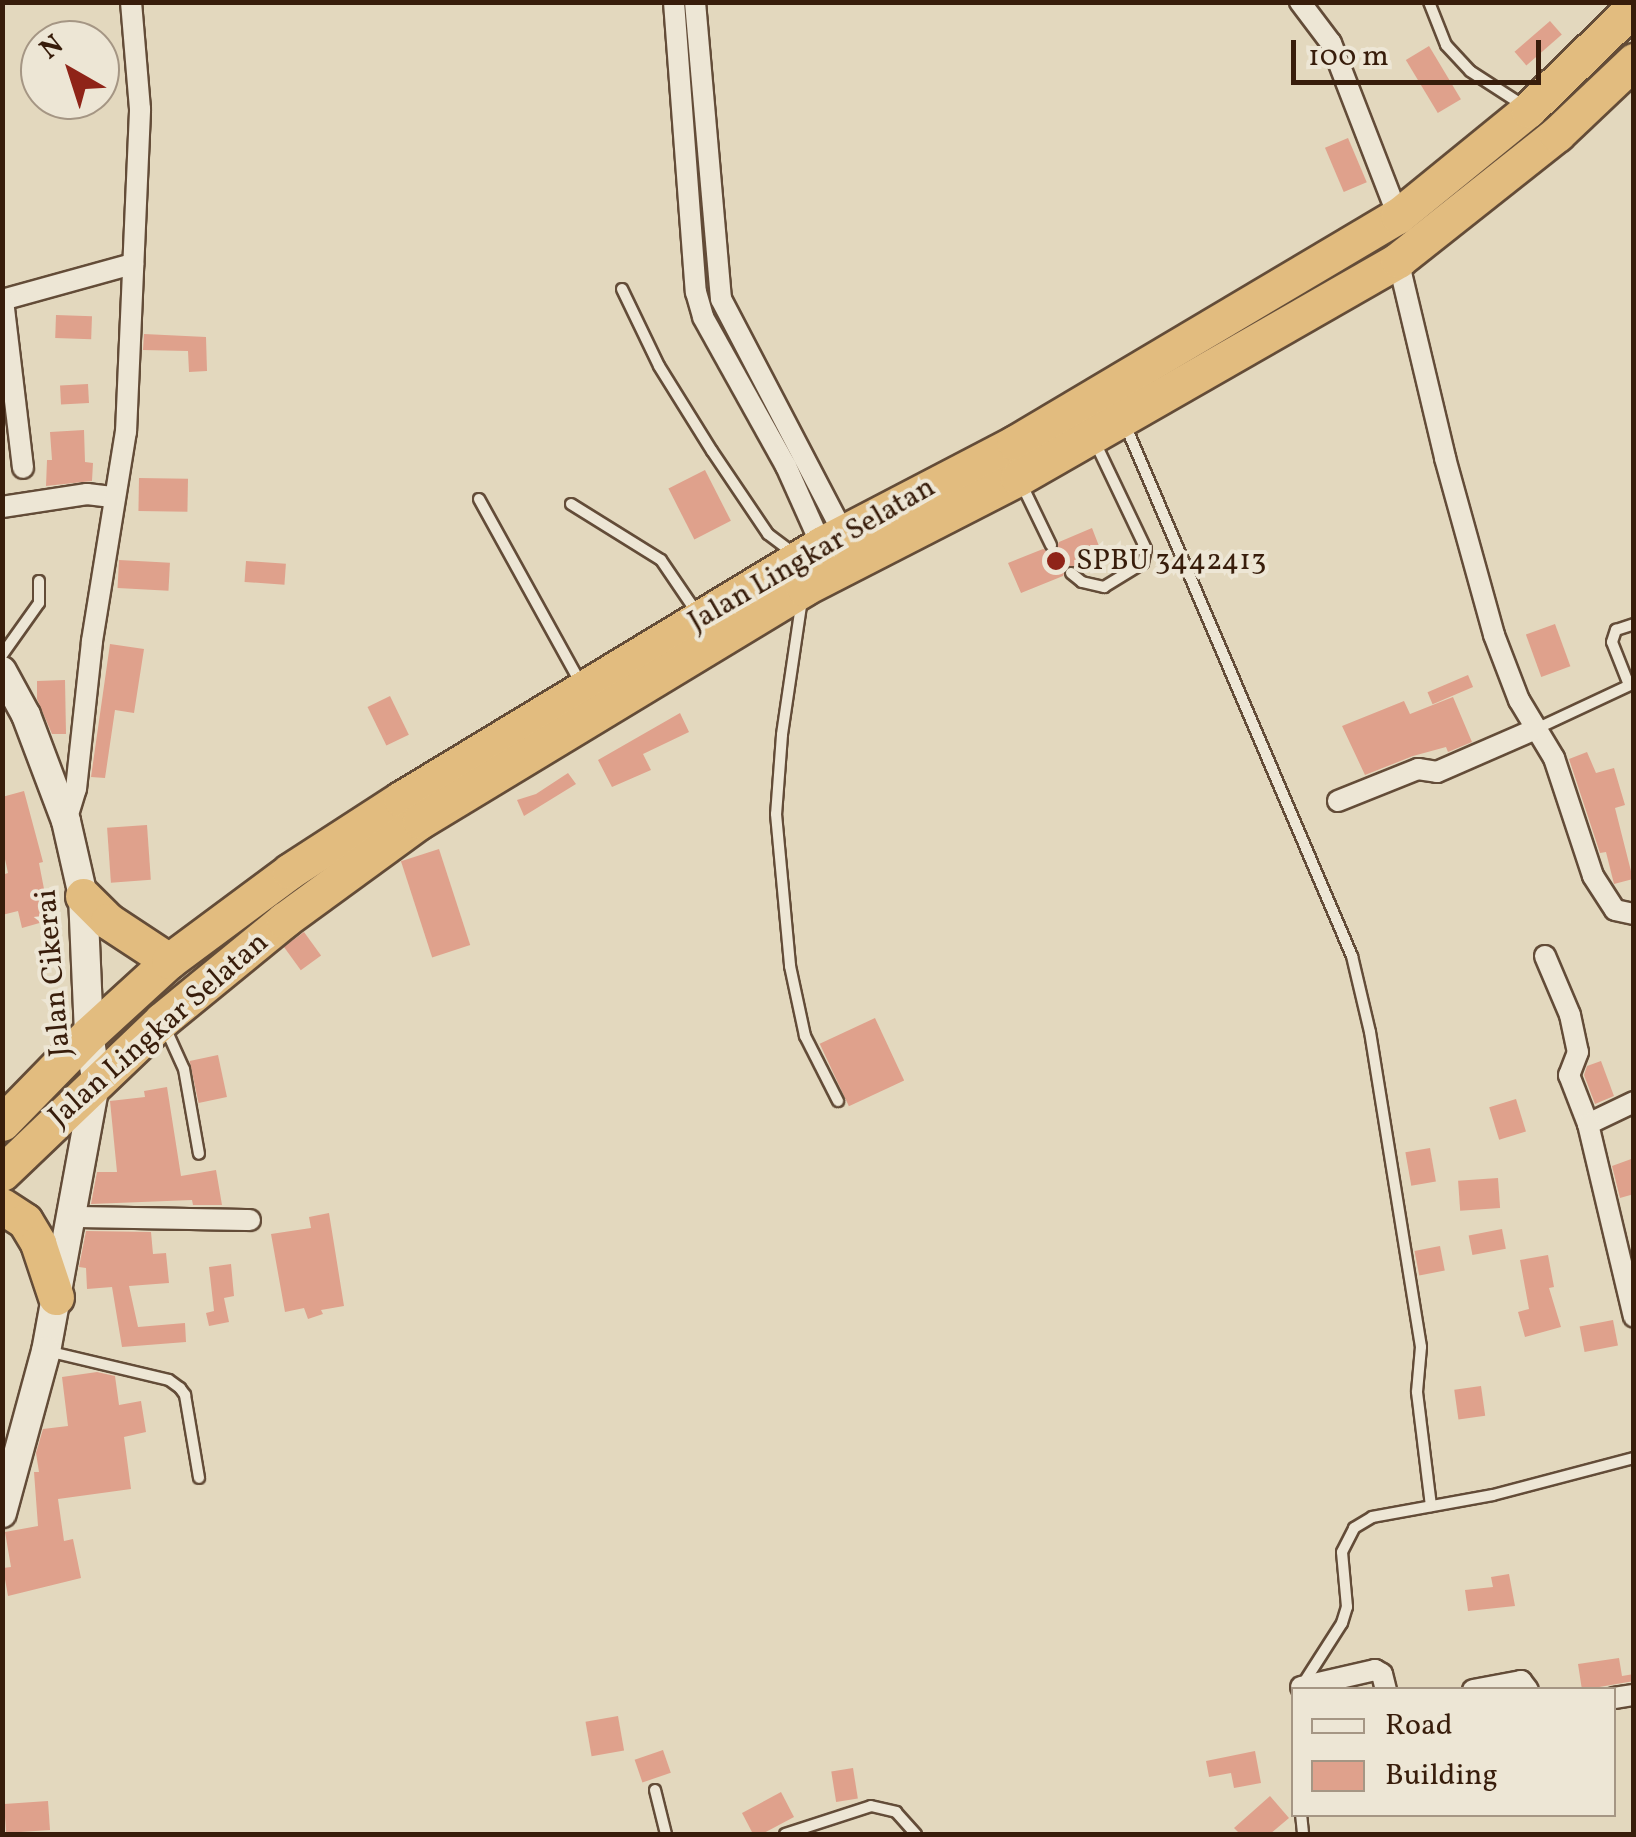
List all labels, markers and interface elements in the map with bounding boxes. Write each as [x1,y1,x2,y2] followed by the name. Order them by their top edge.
[20,20,120,120] north arrow
[1296,20,1546,82] scale bar
[32,26,72,69] text: N
[1308,36,1389,78] text: 100 m
[682,470,942,640] street label: Jalan Lingkar Selatan
[1076,543,1266,579] place label: SPBU 3442413
[1045,550,1067,572] marker: SPBU 3442413
[29,888,79,1058] street label: Jalan Cikerai
[42,925,276,1135] street label: Jalan Lingkar Selatan
[1291,1687,1616,1817] legend
[1385,1705,1453,1747] text: Road
[1385,1755,1498,1797] text: Building

